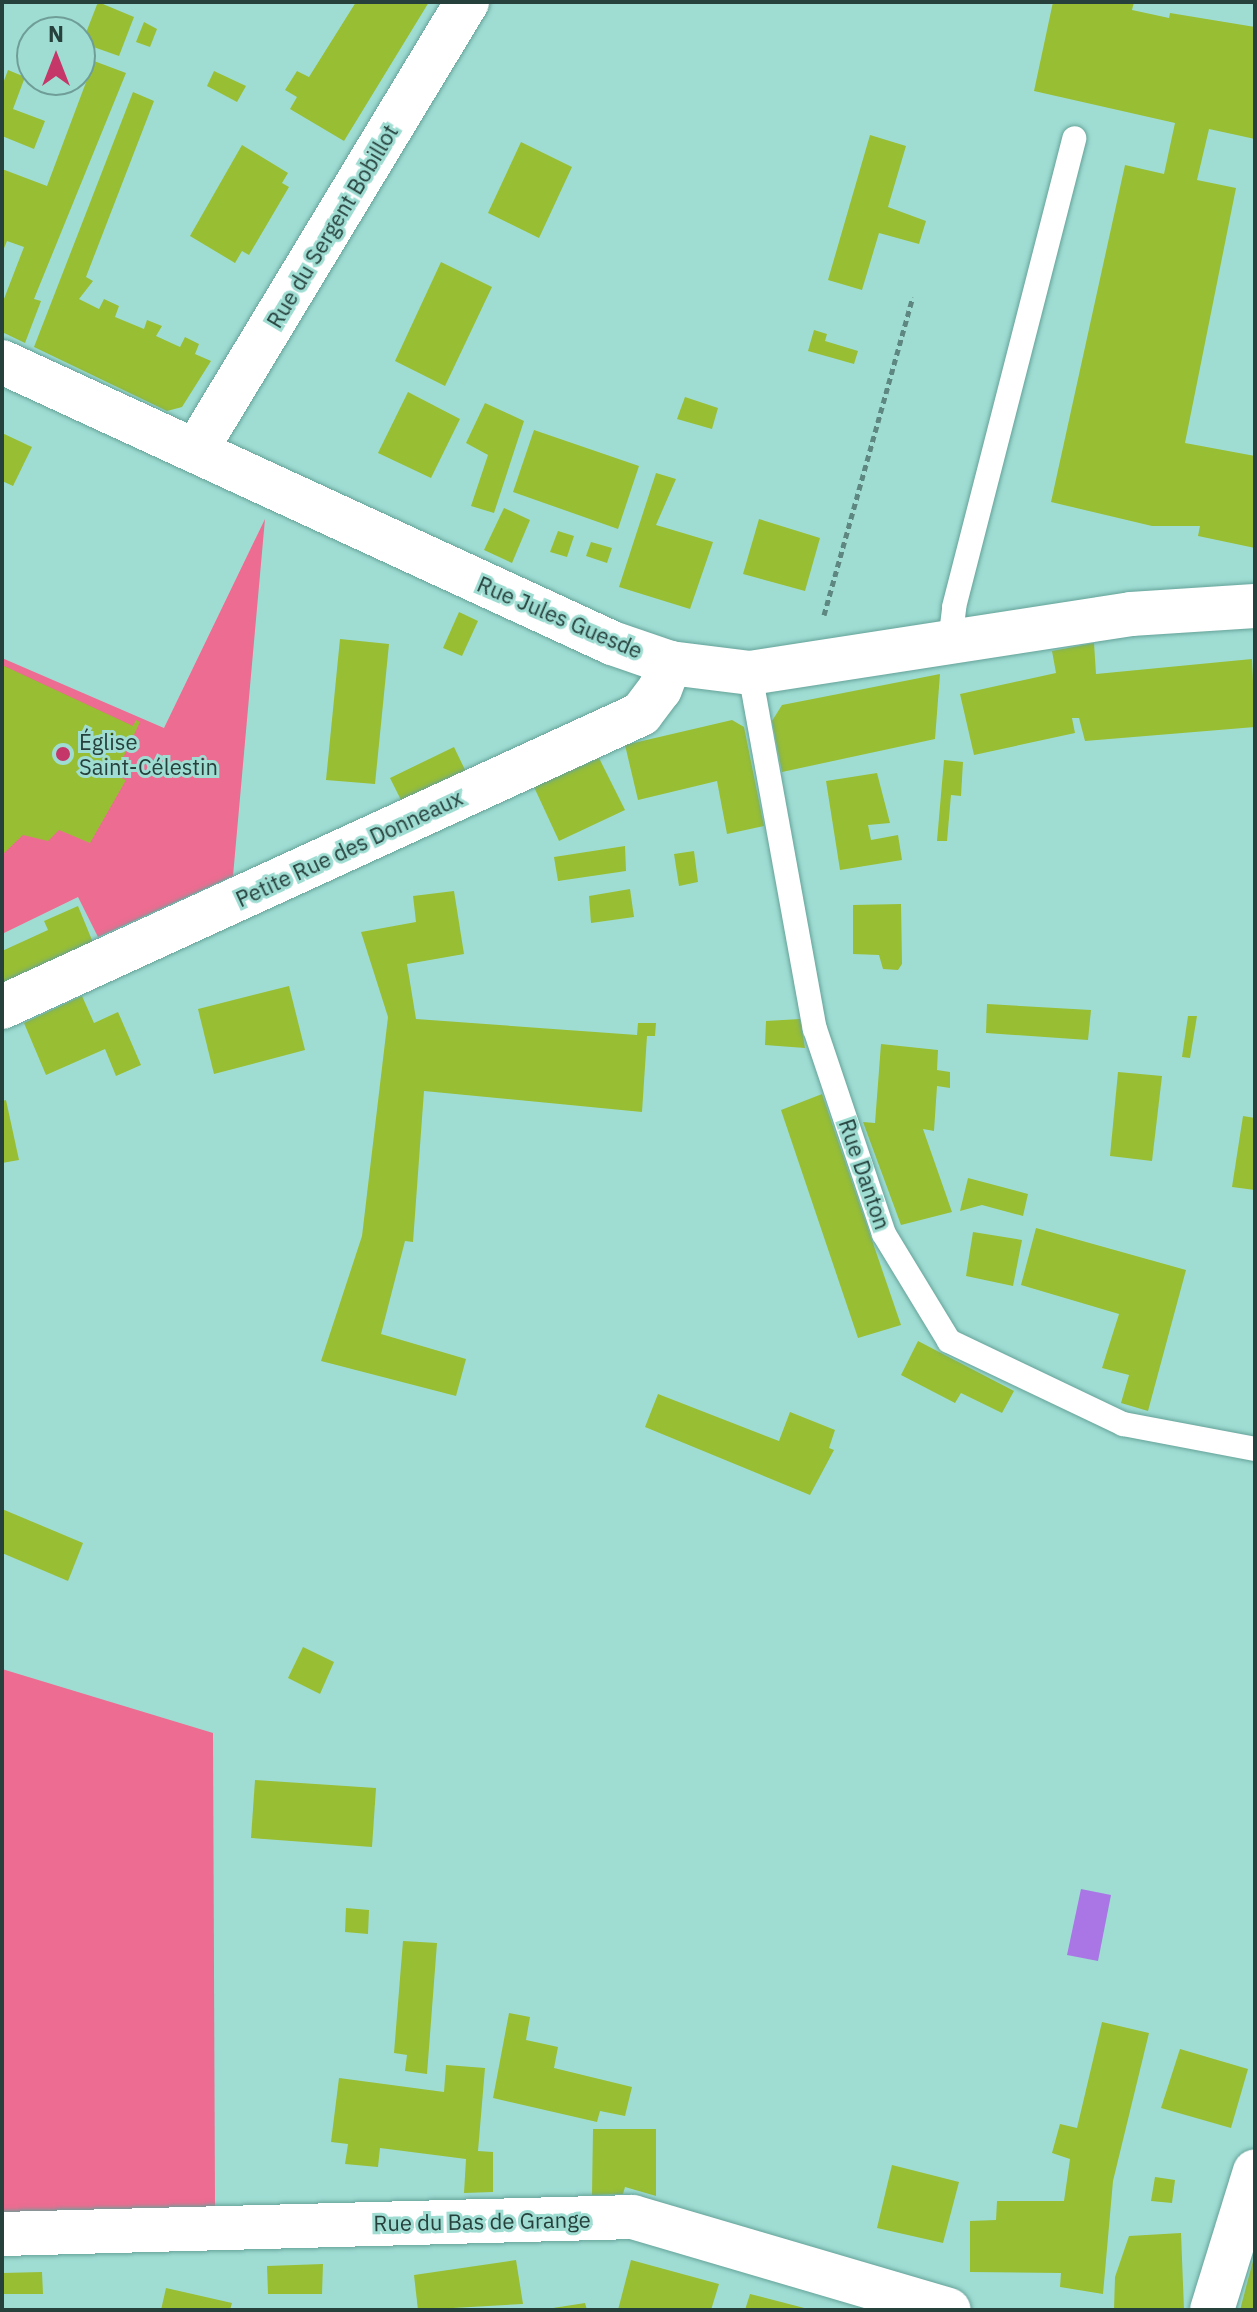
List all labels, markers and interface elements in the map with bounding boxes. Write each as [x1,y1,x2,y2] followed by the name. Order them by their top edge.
[16,16,96,96] north arrow
[48,19,64,48] text: N
[261,120,403,332] street label: Rue du Sergent Bobillot
[473,570,647,664] street label: Rue Jules Guesde
[79,728,218,780] place label: Église Saint-Célestin
[54,745,72,763] marker: Église Saint-Célestin
[231,784,467,912] street label: Petite Rue des Donneaux
[834,1115,896,1233] street label: Rue Danton
[373,2206,591,2236] street label: Rue du Bas de Grange

